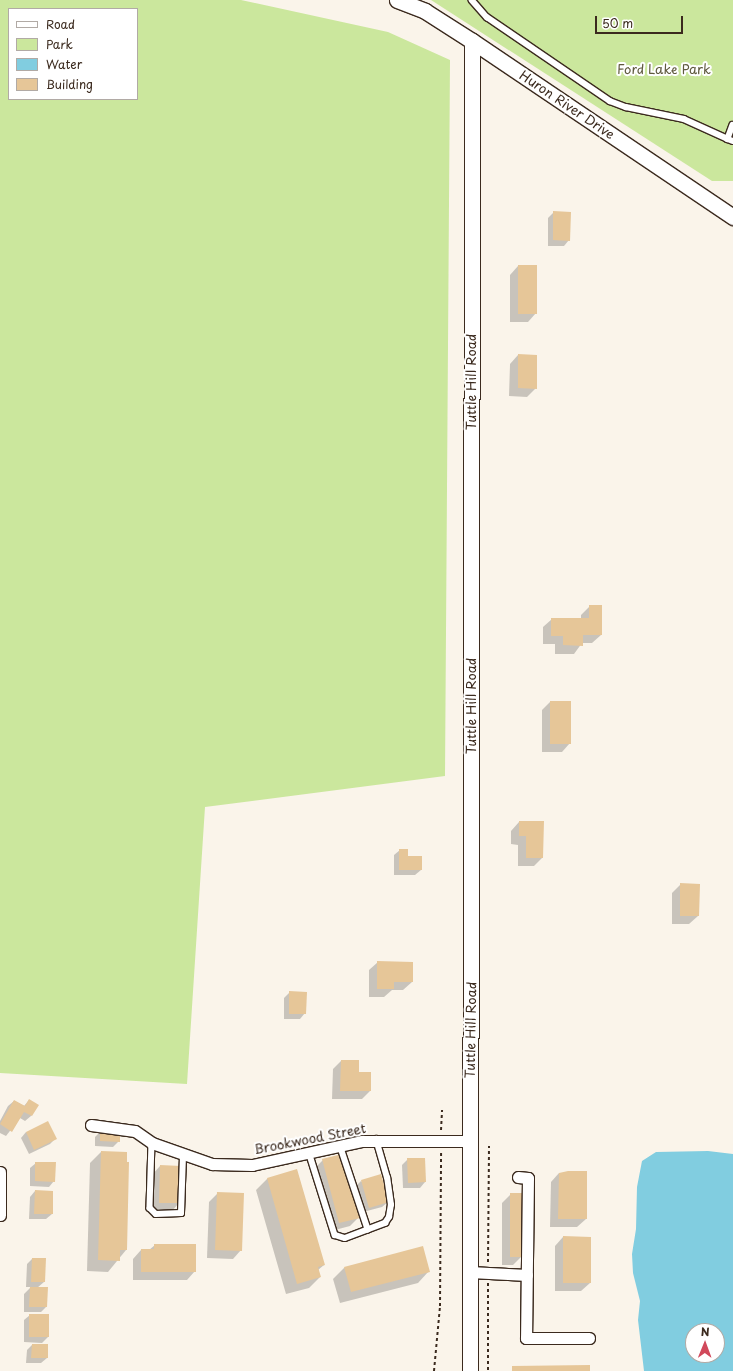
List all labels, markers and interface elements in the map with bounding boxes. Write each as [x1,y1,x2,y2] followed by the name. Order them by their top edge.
[8,8,138,100] legend
[597,8,685,34] scale bar
[602,14,633,32] text: 50 m
[46,15,75,33] text: Road
[46,35,73,53] text: Park
[46,55,82,73] text: Water
[616,61,712,77] park label: Ford Lake Park
[516,67,618,143] street label: Huron River Drive
[46,75,93,93] text: Building
[463,333,479,431] street label: Tuttle Hill Road
[463,657,479,755] street label: Tuttle Hill Road
[462,981,480,1079] street label: Tuttle Hill Road
[253,1121,367,1157] street label: Brookwood Street
[685,1323,725,1363] north arrow
[701,1323,710,1340] text: N

